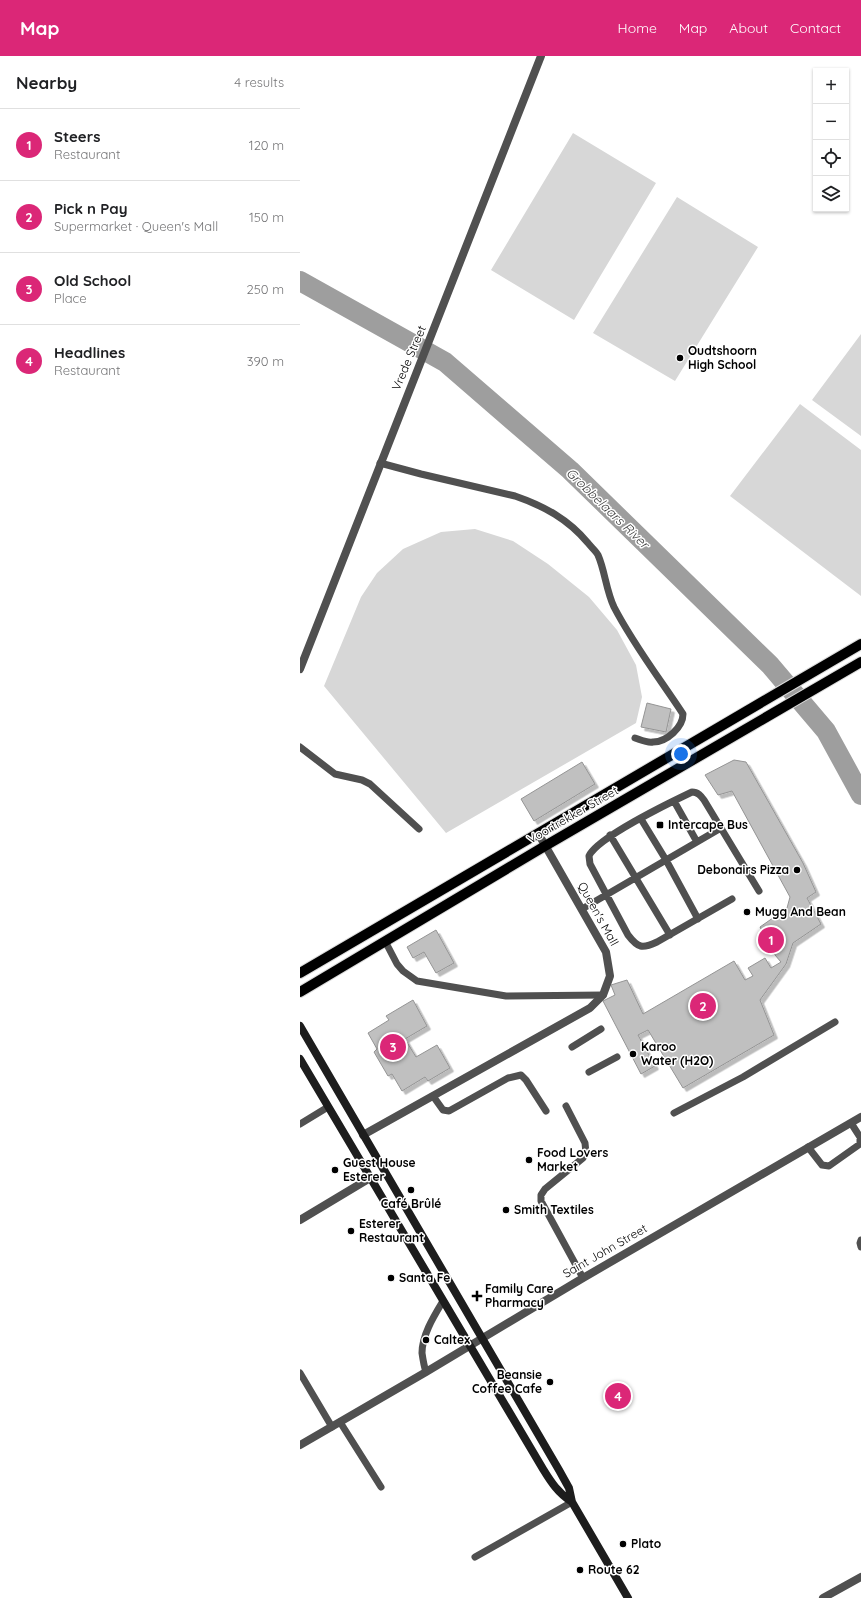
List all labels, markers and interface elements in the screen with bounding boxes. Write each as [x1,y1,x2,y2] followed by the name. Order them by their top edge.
[20,16,59,40] text: Map
[618,19,657,37] text: Home
[679,19,707,37] text: Map
[729,19,768,37] text: About
[790,19,841,37] text: Contact
[813,68,849,212] map controls
[813,68,849,104] button: +
[16,72,77,93] text: Nearby
[234,74,284,90] text: 4 results
[813,104,849,140] button: −
[54,127,100,146] text: Steers
[26,137,32,153] text: 1
[249,137,284,153] text: 120 m
[813,140,849,176] button: locate
[54,146,120,162] text: Restaurant
[813,176,849,212] button: layers
[54,199,127,218] text: Pick n Pay
[25,209,33,225] text: 2
[249,209,284,225] text: 150 m
[54,218,218,234] text: Supermarket · Queen's Mall
[54,271,131,290] text: Old School
[26,281,32,297] text: 3
[247,281,284,297] text: 250 m
[54,290,87,306] text: Place
[388,323,429,393] street label: Vrede Street
[54,343,125,362] text: Headlines
[688,343,757,372] place label: Oudtshoorn High School
[25,353,33,369] text: 4
[247,353,284,369] text: 390 m
[675,353,685,363] marker: Oudtshoorn High School
[54,362,120,378] text: Restaurant
[563,464,654,553] water label: Grobbelaars River
[671,744,691,764] your location
[525,783,621,847] street label: Voortrekker Street
[668,817,748,832] place label: Intercape Bus
[655,820,665,830] marker: Intercape Bus
[697,862,789,877] place label: Debonairs Pizza
[792,865,802,875] marker: Debonairs Pizza
[575,879,622,948] street label: Queen's Mall
[755,904,846,919] place label: Mugg And Bean
[742,907,752,917] marker: Mugg And Bean
[758,925,784,955] pin: 1
[690,991,716,1021] pin: 2
[380,1032,406,1062] pin: 3
[641,1039,713,1068] place label: Karoo Water (H2O)
[628,1049,638,1059] marker: Karoo Water (H2O)
[537,1145,609,1174] place label: Food Lovers Market
[343,1155,416,1184] place label: Guest House Esterer
[524,1155,534,1165] marker: Food Lovers Market
[330,1165,340,1175] marker: Guest House Esterer
[406,1185,416,1195] marker: Café Brûlé
[381,1196,441,1211] place label: Café Brûlé
[514,1202,594,1217] place label: Smith Textiles
[501,1205,511,1215] marker: Smith Textiles
[359,1216,424,1245] place label: Esterer Restaurant
[560,1220,650,1281] street label: Saint John Street
[346,1226,356,1236] marker: Esterer Restaurant
[399,1270,450,1285] place label: Santa Fe
[386,1273,396,1283] marker: Santa Fe
[485,1281,554,1310] place label: Family Care Pharmacy
[472,1291,482,1301] marker: Family Care Pharmacy
[434,1332,470,1347] place label: Caltex
[421,1335,431,1345] marker: Caltex
[472,1367,542,1396] place label: Beansie Coffee Cafe
[545,1377,555,1387] marker: Beansie Coffee Cafe
[605,1381,631,1411] pin: 4
[631,1536,662,1551] place label: Plato
[618,1539,628,1549] marker: Plato
[588,1562,640,1577] place label: Route 62
[575,1565,585,1575] marker: Route 62

